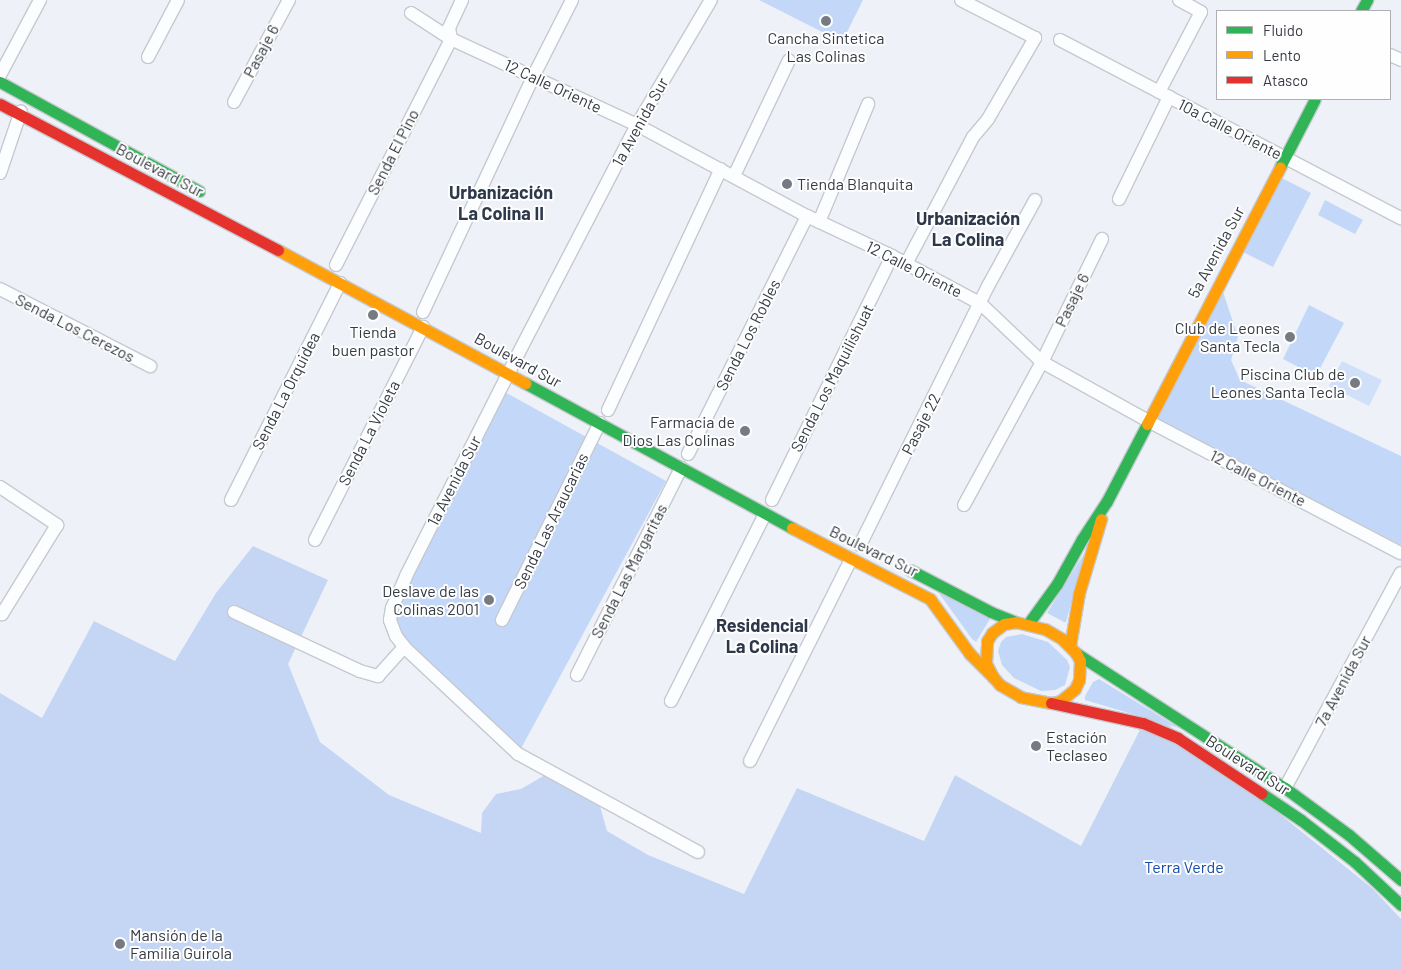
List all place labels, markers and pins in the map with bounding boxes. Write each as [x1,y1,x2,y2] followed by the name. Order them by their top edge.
[820,15,832,27] marker: Cancha Sintetica Las Colinas
[767,28,885,66] place label: Cancha Sintetica Las Colinas
[797,174,913,194] place label: Tienda Blanquita
[781,178,793,190] marker: Tienda Blanquita
[367,309,379,321] marker: Tienda buen pastor
[1175,318,1280,356] place label: Club de Leones Santa Tecla
[332,322,414,360] place label: Tienda buen pastor
[1284,331,1296,343] marker: Club de Leones Santa Tecla
[1211,364,1345,402] place label: Piscina Club de Leones Santa Tecla
[1349,377,1361,389] marker: Piscina Club de Leones Santa Tecla
[623,412,735,450] place label: Farmacia de Dios Las Colinas
[739,425,751,437] marker: Farmacia de Dios Las Colinas
[382,581,479,619] place label: Deslave de las Colinas 2001
[483,594,495,606] marker: Deslave de las Colinas 2001
[1046,727,1108,765] place label: Estación Teclaseo
[1030,740,1042,752] marker: Estación Teclaseo
[130,925,232,963] place label: Mansión de la Familia Guirola
[114,938,126,950] marker: Mansión de la Familia Guirola

